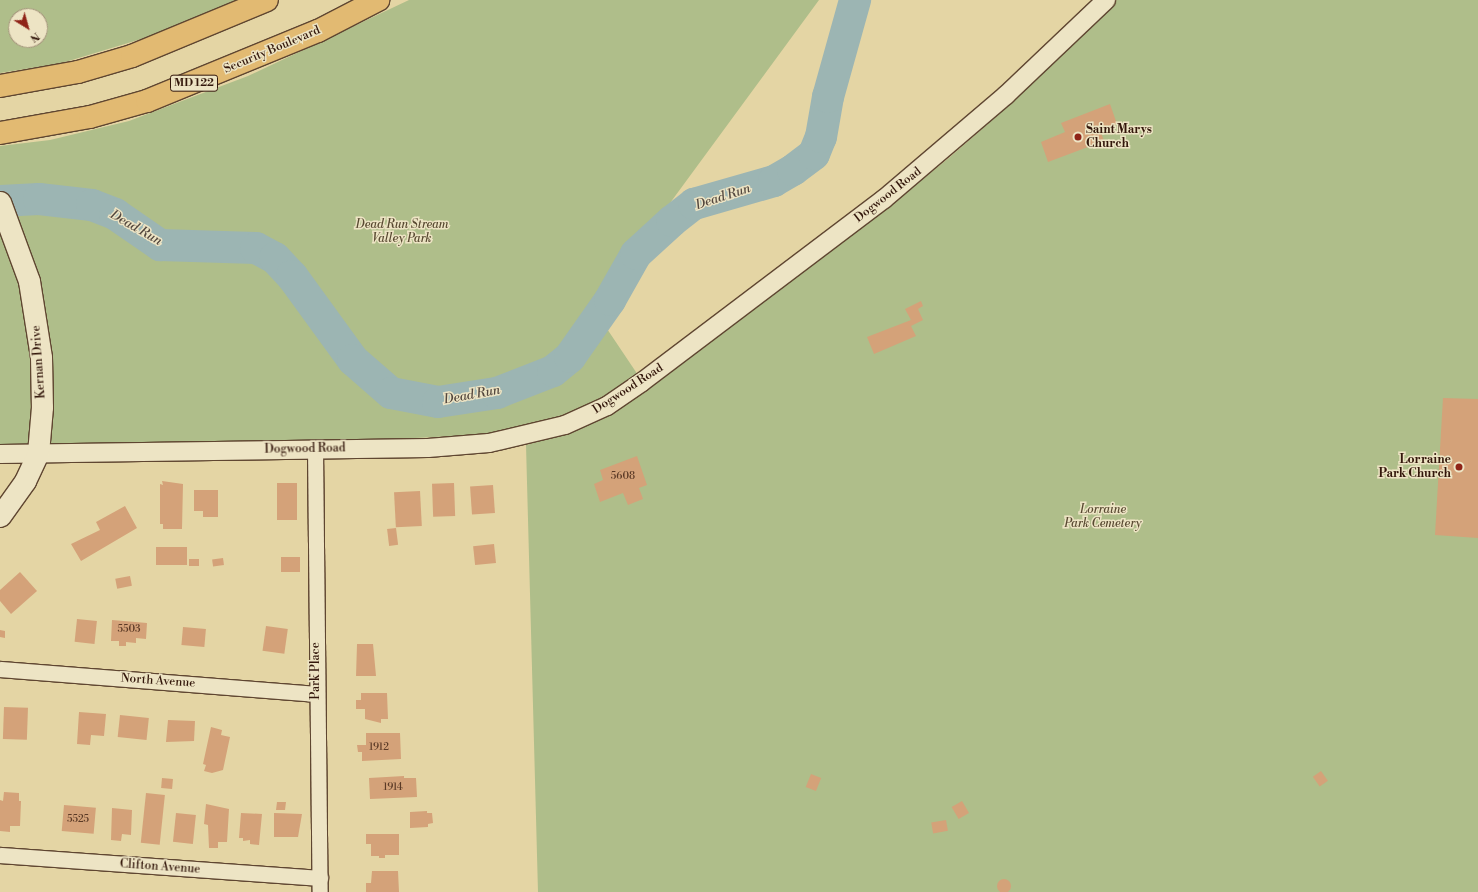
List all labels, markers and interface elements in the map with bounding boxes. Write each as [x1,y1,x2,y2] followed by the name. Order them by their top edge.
[8,8,48,48] north arrow
[222,23,322,77] street label: Security Boulevard
[27,29,42,45] text: N
[170,74,218,92] road number: MD 122
[1086,123,1152,151] place label: Saint Marys Church
[1073,132,1083,142] marker: Saint Marys Church
[852,164,924,226] street label: Dogwood Road
[693,181,753,213] water label: Dead Run
[107,207,165,249] water label: Dead Run
[356,218,448,246] park label: Dead Run Stream Valley Park
[29,325,49,399] street label: Kernan Drive
[590,361,666,417] street label: Dogwood Road
[443,382,501,408] water label: Dead Run
[264,441,346,457] street label: Dogwood Road
[1379,453,1451,481] place label: Lorraine Park Church
[1454,462,1464,472] marker: Lorraine Park Church
[611,471,635,483] house number: 5608
[1064,503,1142,531] park label: Lorraine Park Cemetery
[117,624,141,636] house number: 5503
[309,642,323,700] street label: Park Place
[120,671,196,691] street label: North Avenue
[369,742,389,754] house number: 1912
[383,782,403,794] house number: 1914
[67,814,89,826] house number: 5525
[119,857,201,877] street label: Clifton Avenue

